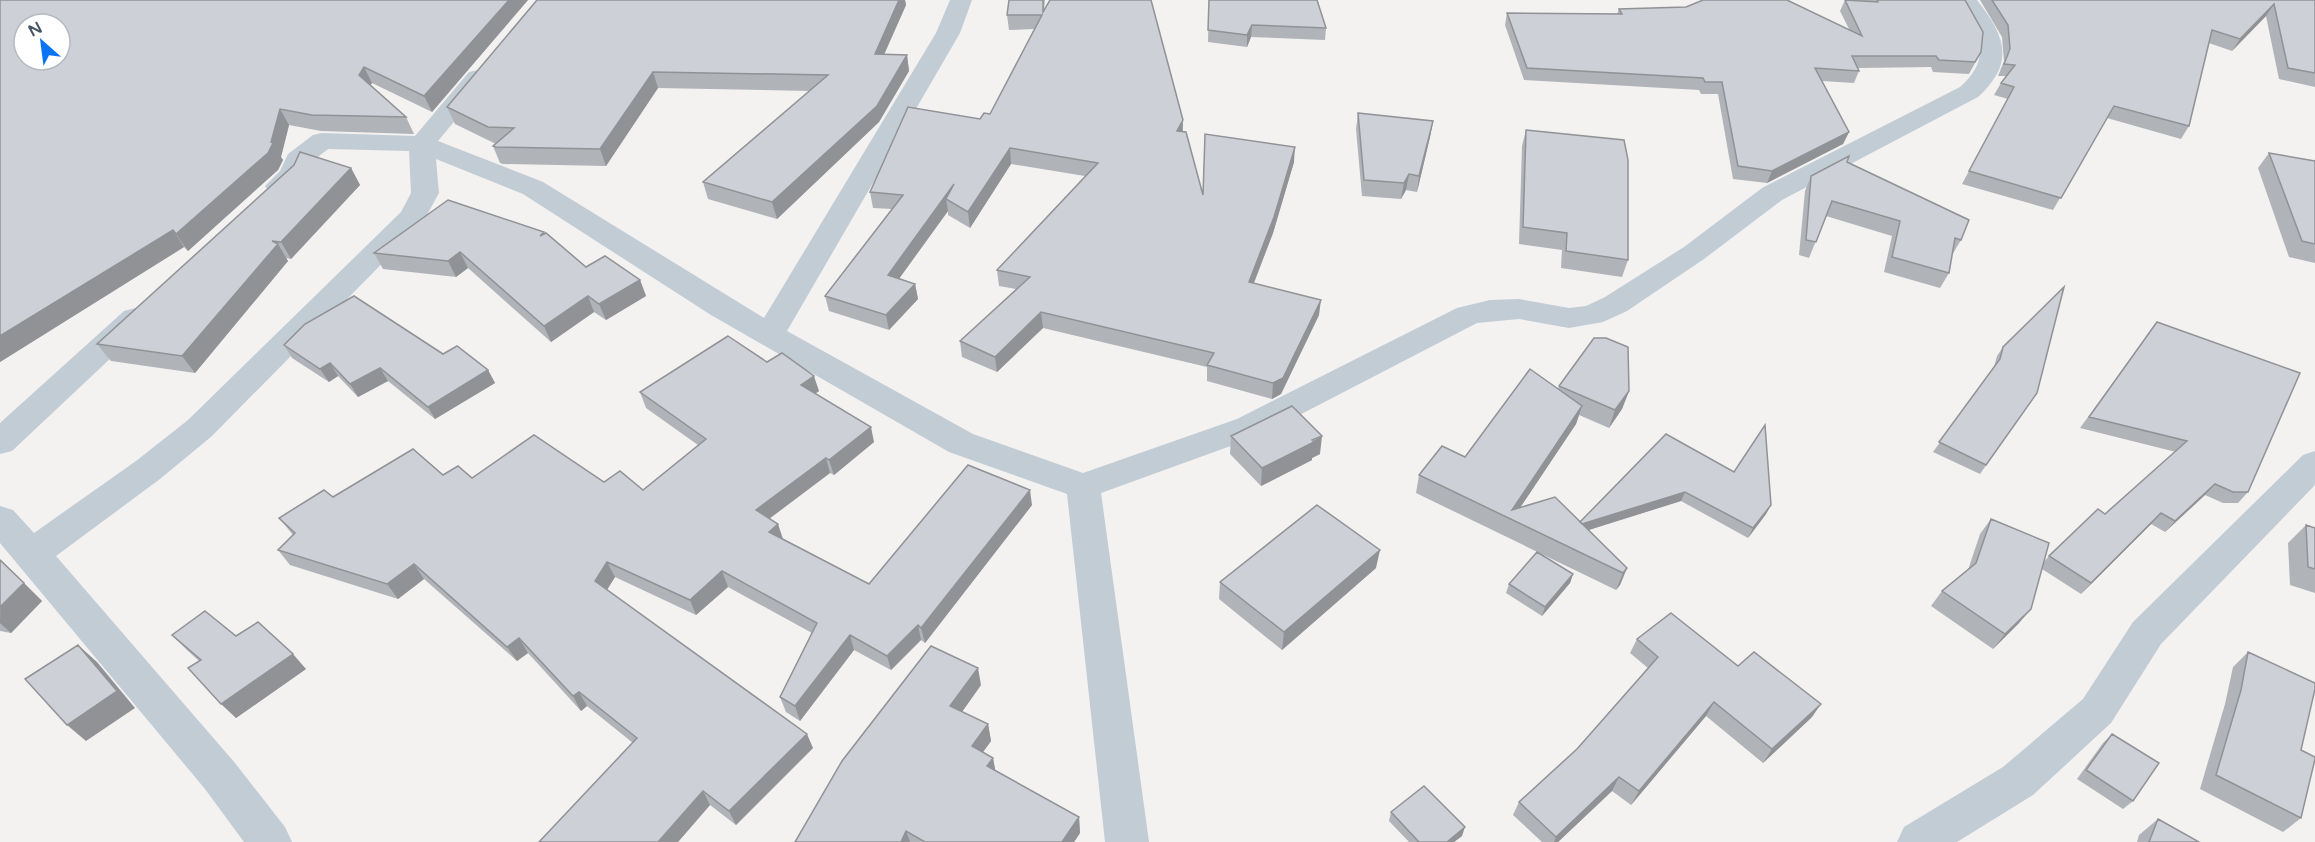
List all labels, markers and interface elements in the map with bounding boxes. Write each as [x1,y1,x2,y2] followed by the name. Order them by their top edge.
[12,12,72,72] north arrow
[25,18,46,41] text: N

